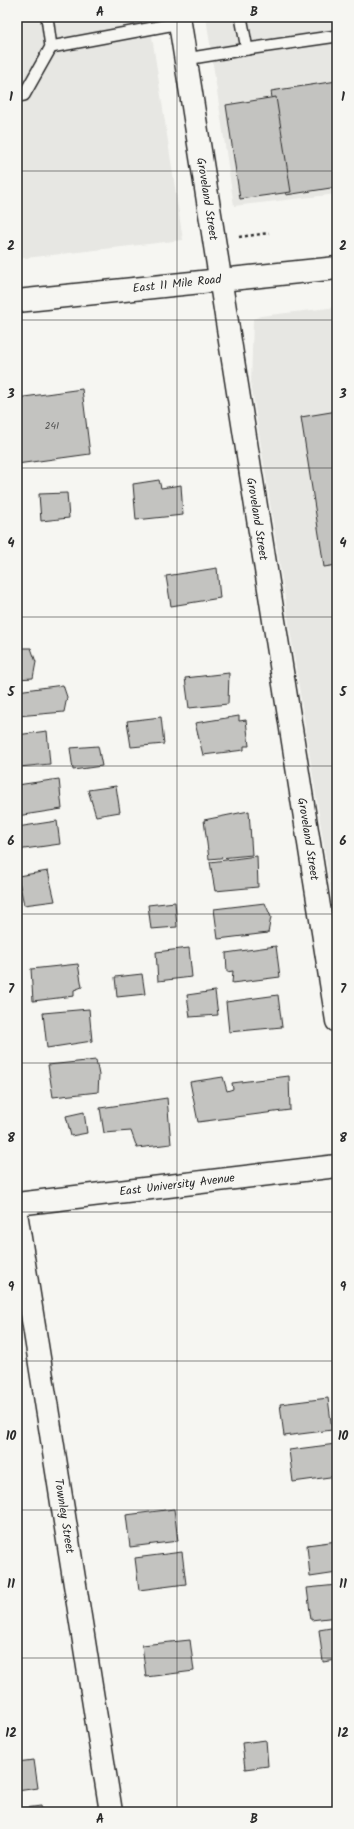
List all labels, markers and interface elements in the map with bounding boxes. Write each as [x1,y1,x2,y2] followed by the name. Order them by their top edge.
[96,2,104,23] text: A
[250,2,258,23] text: B
[9,87,13,108] text: 1
[341,87,345,108] text: 1
[191,156,223,242] street label: Groveland Street
[7,236,15,257] text: 2
[339,236,347,257] text: 2
[132,270,223,298] street label: East 11 Mile Road
[6,384,15,405] text: 3
[338,384,347,405] text: 3
[45,418,59,434] house number: 241
[241,476,273,562] street label: Groveland Street
[7,533,15,554] text: 4
[339,533,347,554] text: 4
[7,682,16,703] text: 5
[339,682,348,703] text: 5
[292,796,324,882] street label: Groveland Street
[7,831,15,852] text: 6
[339,831,347,852] text: 6
[8,979,15,1000] text: 7
[340,979,347,1000] text: 7
[7,1128,15,1149] text: 8
[339,1128,347,1149] text: 8
[118,1168,237,1202] street label: East University Avenue
[8,1277,15,1298] text: 9
[340,1277,347,1298] text: 9
[6,1426,17,1447] text: 10
[338,1426,349,1447] text: 10
[49,1477,79,1555] street label: Townley Street
[7,1574,15,1595] text: 11
[339,1574,347,1595] text: 11
[5,1723,17,1744] text: 12
[337,1723,349,1744] text: 12
[96,1809,104,1829] text: A
[250,1809,258,1829] text: B

